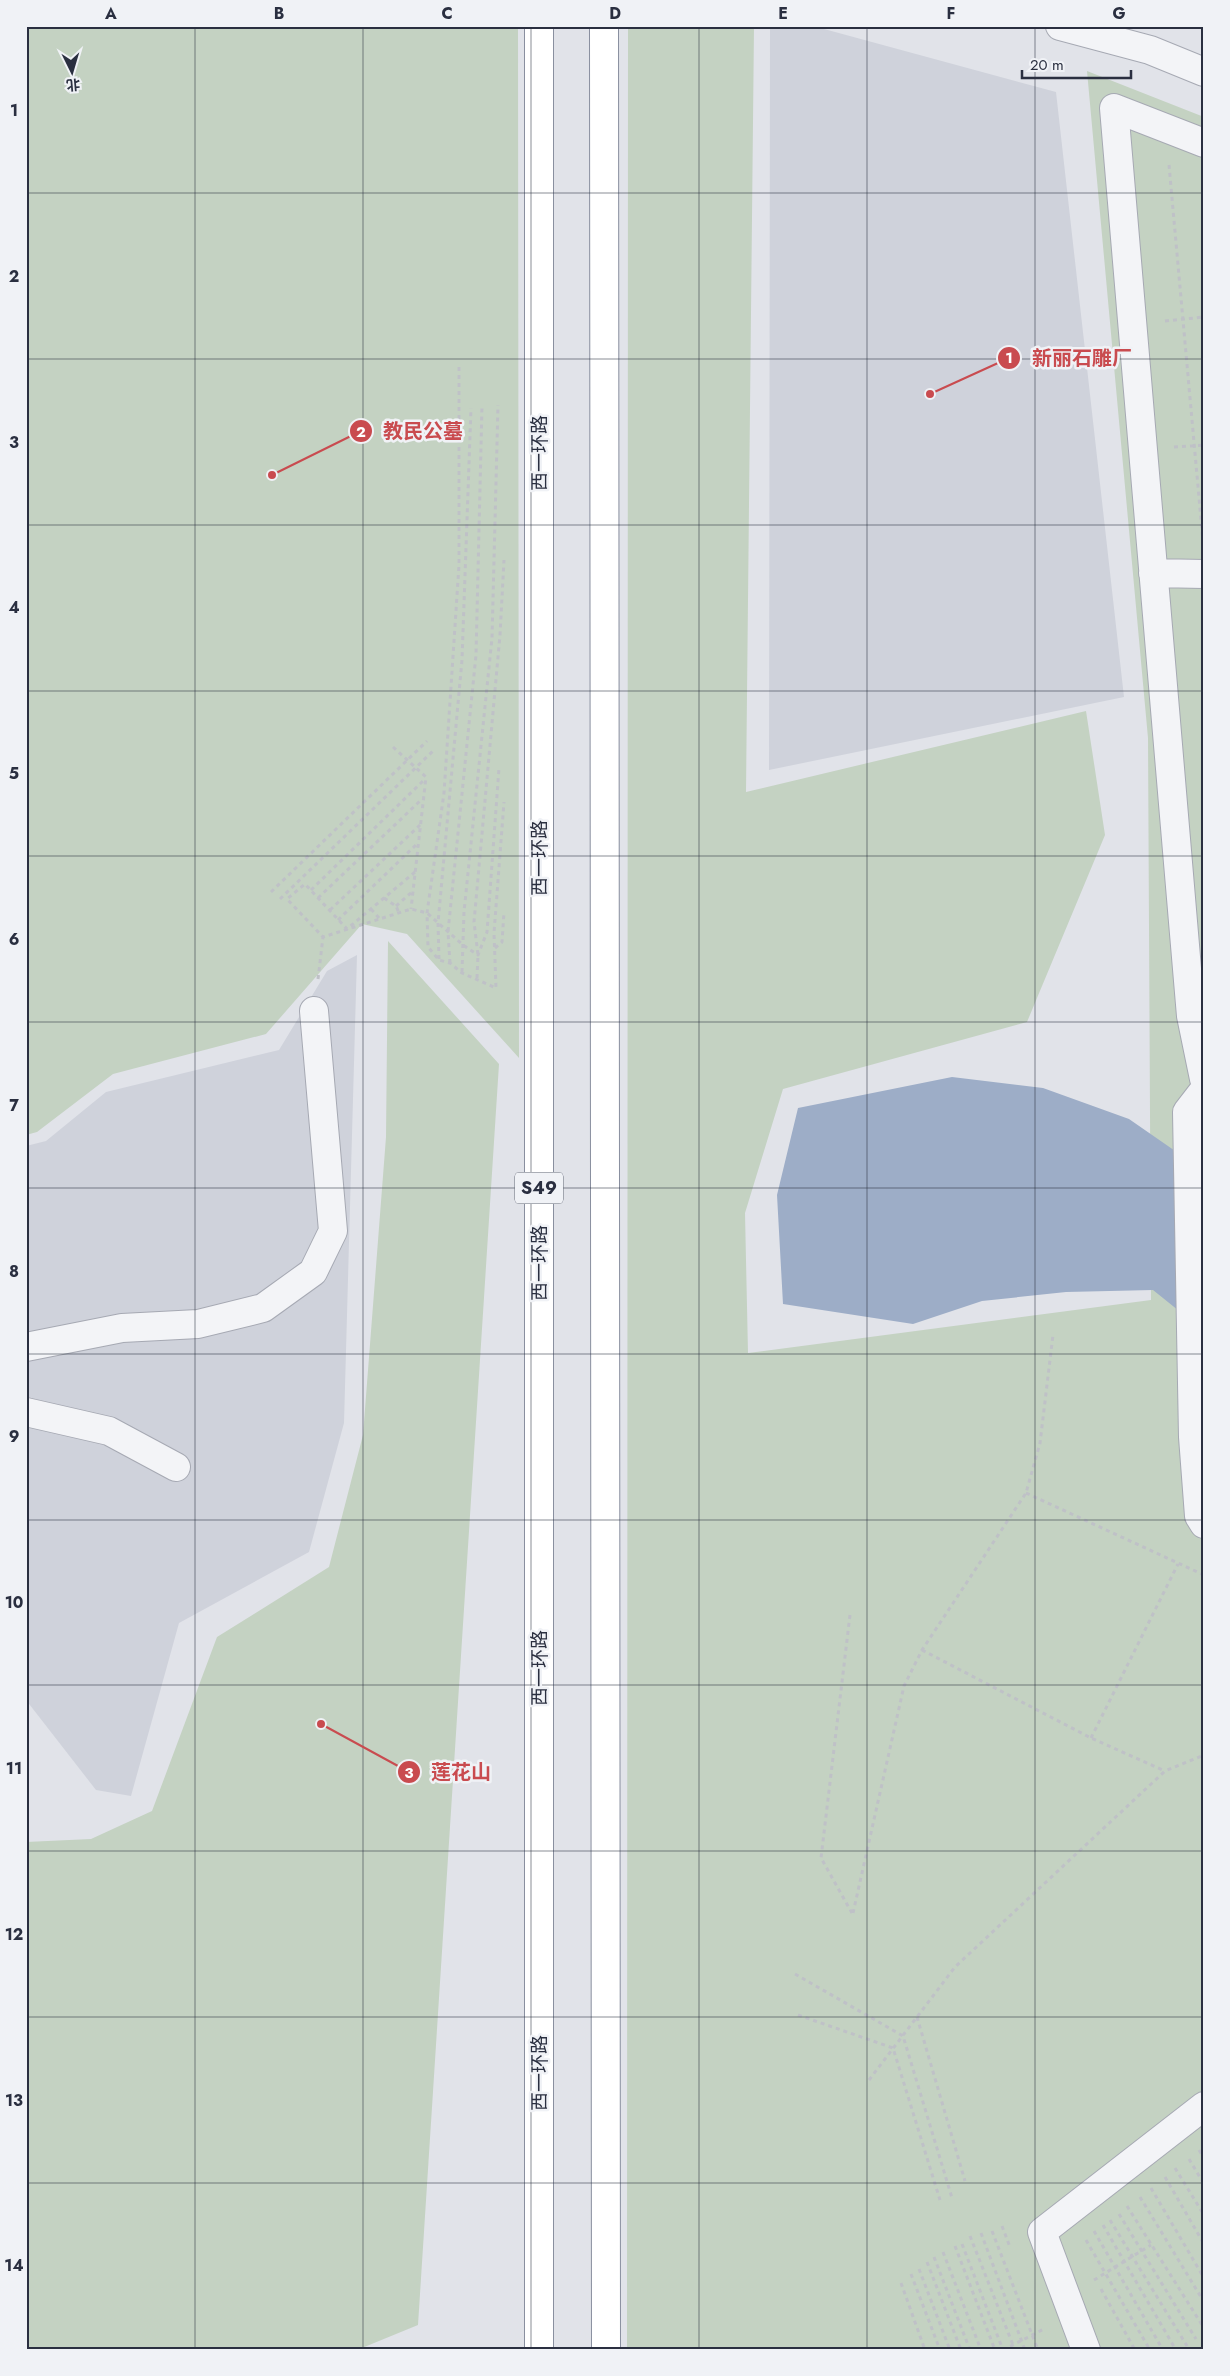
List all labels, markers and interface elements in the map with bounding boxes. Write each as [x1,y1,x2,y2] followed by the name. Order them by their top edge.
[104,2,117,25] text: A
[274,2,284,25] text: B
[441,2,453,25] text: C
[609,2,621,25] text: D
[778,2,788,25] text: E
[947,2,955,25] text: F
[1112,2,1126,25] text: G
[48,48,98,98] north arrow
[1022,48,1131,80] scale bar
[1030,54,1064,76] text: 20 m
[65,74,81,96] text: 北
[10,99,18,122] text: 1
[9,265,19,288] text: 2
[997,341,1142,376] callout: 新丽石雕厂
[1032,344,1132,373] text: 新丽石雕厂
[1005,347,1013,369] text: 1
[348,414,473,449] callout: 教民公墓
[526,415,553,491] street label: 西一环路
[383,417,463,446] text: 教民公墓
[356,421,366,443] text: 2
[9,431,19,454] text: 3
[8,596,20,619] text: 4
[9,762,19,785] text: 5
[526,820,553,896] street label: 西一环路
[9,928,19,951] text: 6
[9,1094,19,1117] text: 7
[515,1172,563,1204] road number: S49
[526,1225,553,1301] street label: 西一环路
[9,1260,19,1283] text: 8
[9,1425,19,1448] text: 9
[5,1591,23,1614] text: 10
[526,1630,553,1706] street label: 西一环路
[396,1755,501,1790] callout: 莲花山
[6,1757,22,1780] text: 11
[431,1758,491,1787] text: 莲花山
[404,1762,414,1784] text: 3
[5,1923,23,1946] text: 12
[526,2035,553,2111] street label: 西一环路
[5,2089,23,2112] text: 13
[4,2254,24,2277] text: 14

